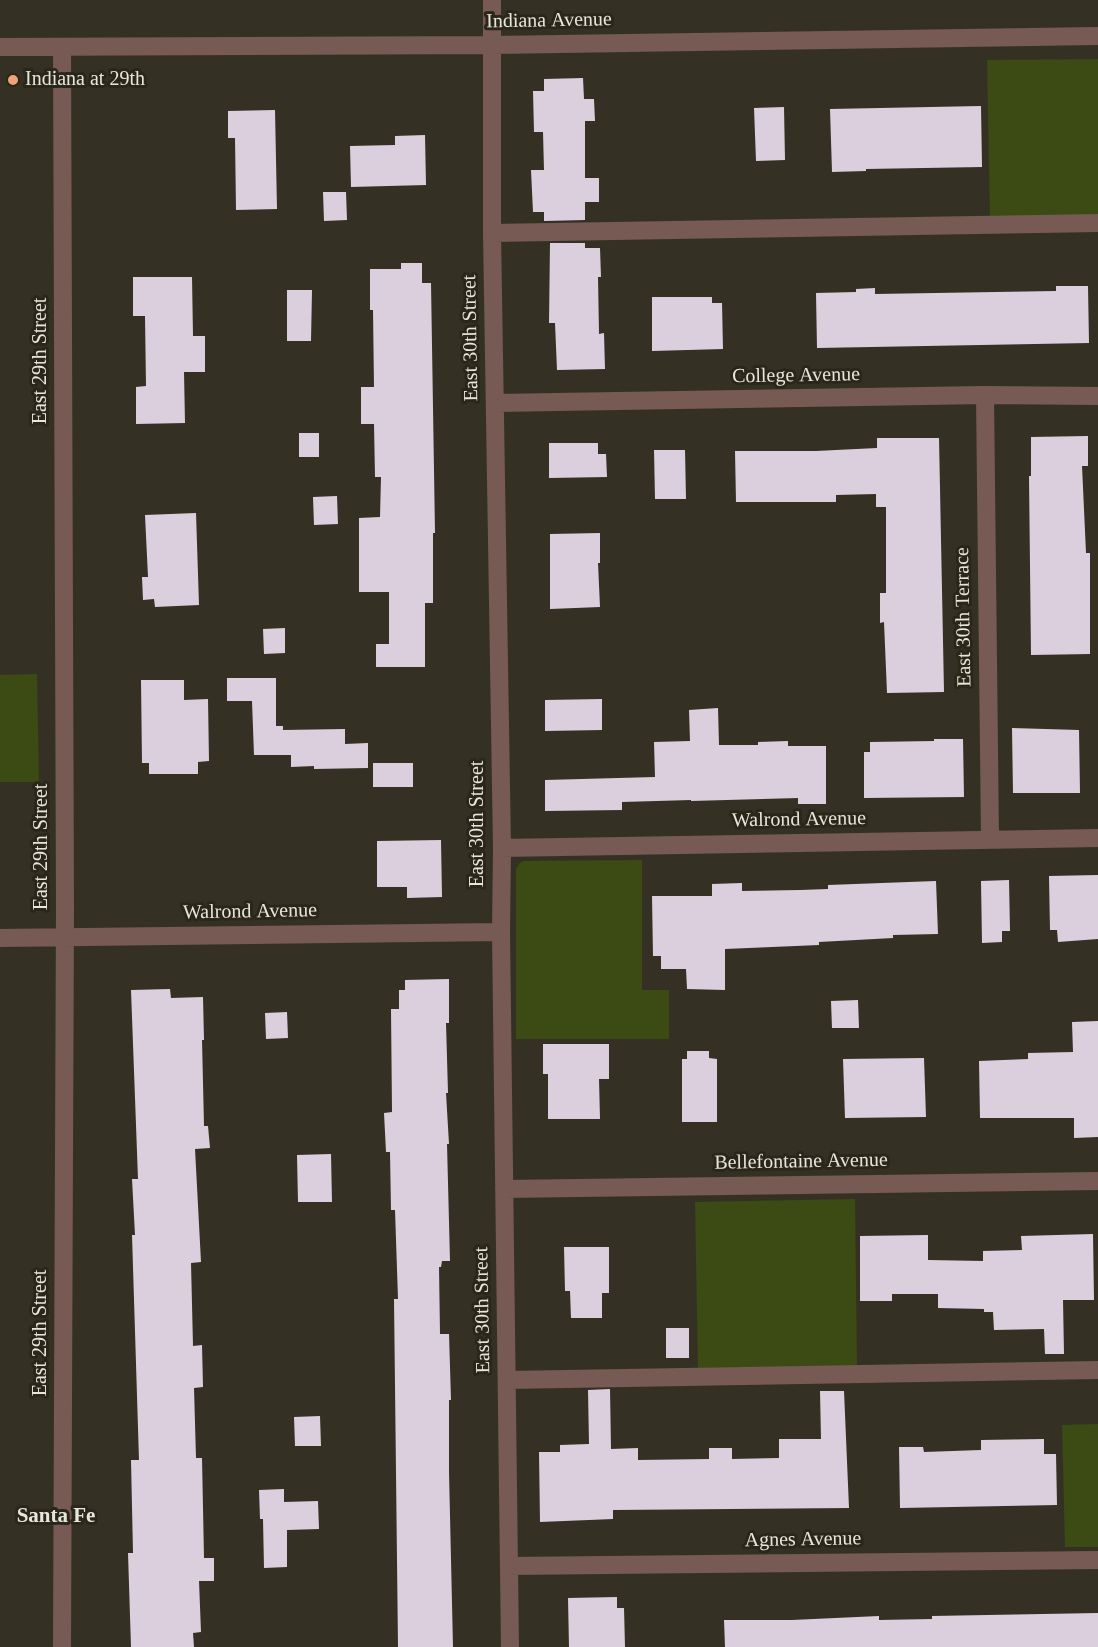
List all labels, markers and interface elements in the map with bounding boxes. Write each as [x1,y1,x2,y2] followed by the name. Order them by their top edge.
[486,8,612,34] street label: Indiana Avenue
[25,68,145,92] place label: Indiana at 29th
[6,73,20,87] marker: Indiana at 29th
[458,274,484,402] street label: East 30th Street
[29,298,53,424] street label: East 29th Street
[732,363,860,389] street label: College Avenue
[951,547,977,687] street label: East 30th Terrace
[466,761,490,887] street label: East 30th Street
[30,784,54,910] street label: East 29th Street
[732,807,866,833] street label: Walrond Avenue
[183,899,317,925] street label: Walrond Avenue
[714,1148,888,1176] street label: Bellefontaine Avenue
[470,1246,496,1374] street label: East 30th Street
[29,1270,53,1396] street label: East 29th Street
[17,1504,95,1530] district label: Santa Fe
[744,1527,862,1553] street label: Agnes Avenue

